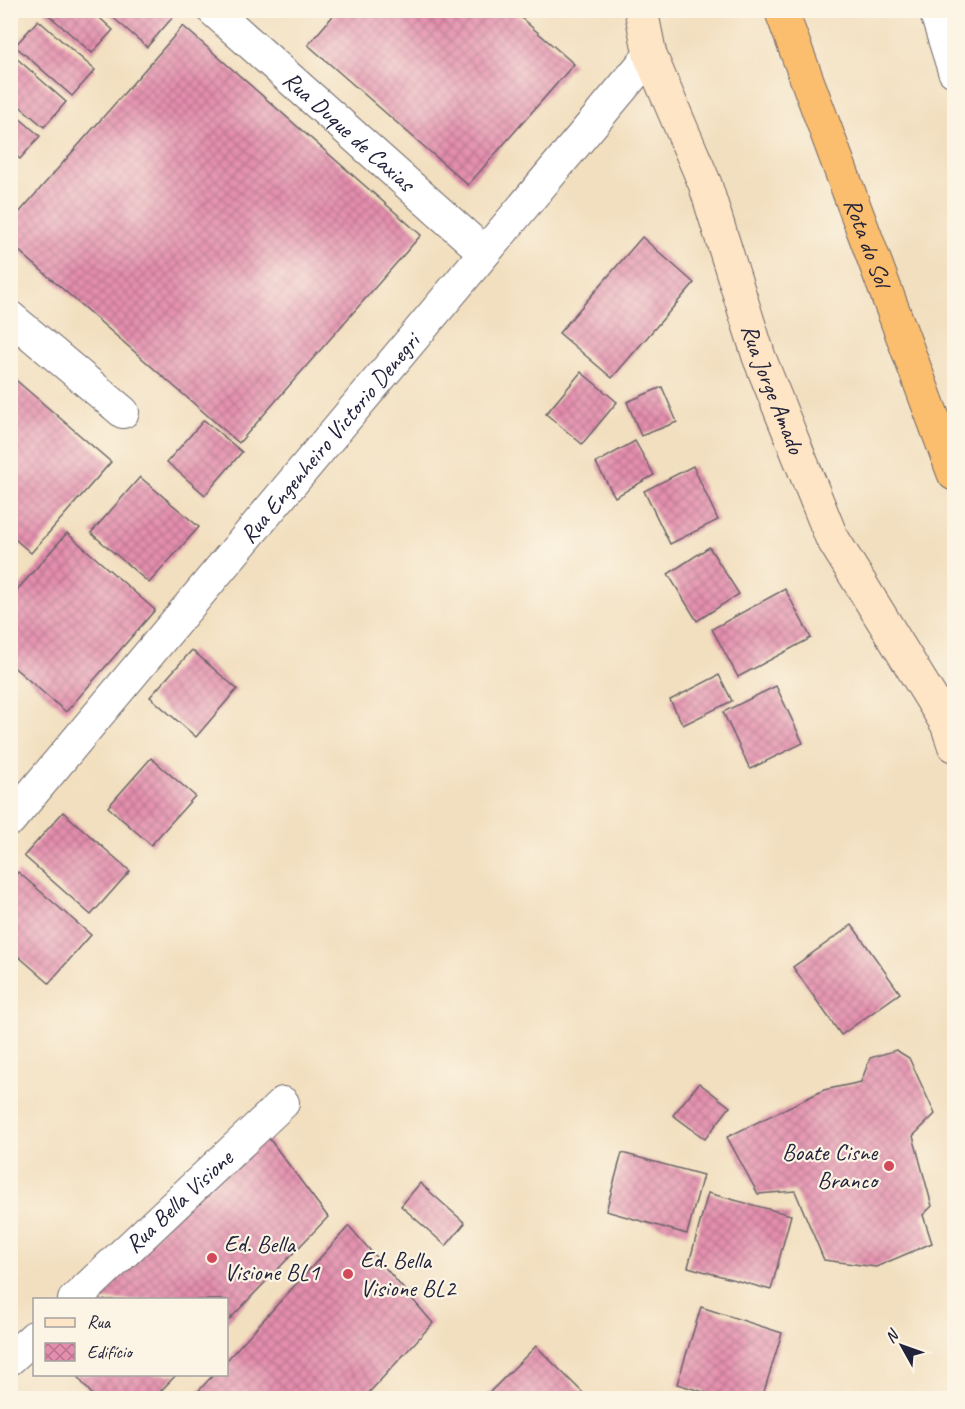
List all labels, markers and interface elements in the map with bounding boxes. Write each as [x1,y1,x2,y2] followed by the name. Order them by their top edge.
[277,65,423,200] street label: Rua Duque de Caxias
[837,194,899,295] street label: Rota do Sol
[735,321,812,459] street label: Rua Jorge Amado
[233,325,428,549] street label: Rua Engenheiro Victorio Denegri
[782,1137,880,1195] place label: Boate Cisne Branco
[119,1142,241,1259] street label: Rua Bella Visione
[882,1159,896,1173] marker: Boate Cisne Branco
[224,1229,321,1287] place label: Ed. Bella Visione BL1
[360,1245,458,1303] place label: Ed. Bella Visione BL2
[205,1251,219,1265] marker: Ed. Bella Visione BL1
[341,1267,355,1281] marker: Ed. Bella Visione BL2
[33,1298,228,1376] legend
[87,1311,112,1333] text: Rua
[872,1316,932,1376] north arrow
[880,1324,904,1347] text: N
[87,1341,133,1363] text: Edifício

